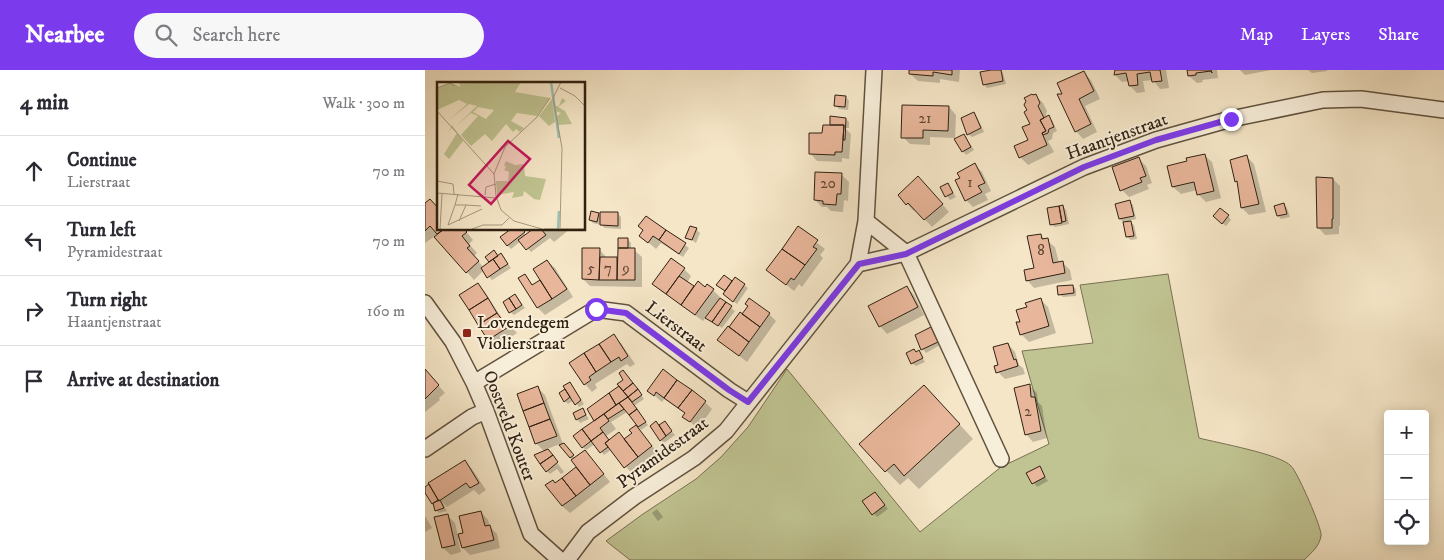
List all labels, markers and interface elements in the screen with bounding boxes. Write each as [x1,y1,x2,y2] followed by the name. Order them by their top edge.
[134,13,484,58] search box
[25,20,104,50] text: Nearbee
[152,21,180,49] icon: search
[192,24,280,47] text: Search here
[1240,24,1273,46] text: Map
[1301,24,1350,46] text: Layers
[1378,24,1419,46] text: Share
[437,82,585,230] inset map
[20,90,69,116] text: 4 min
[322,93,405,113] text: Walk · 300 m
[1063,108,1171,166] street label: Haantjenstraat
[1220,108,1243,131] route end
[919,109,931,128] house number: 21
[67,149,137,172] text: Continue
[20,157,48,185] icon: ahead
[373,161,405,181] text: 70 m
[67,172,130,192] text: Lierstraat
[967,173,973,192] house number: 1
[820,174,836,193] house number: 20
[67,219,136,242] text: Turn left
[20,227,48,255] icon: left
[373,231,405,251] text: 70 m
[1037,241,1045,260] house number: 8
[67,242,163,262] text: Pyramidestraat
[587,259,595,278] house number: 5
[604,259,612,278] house number: 7
[621,259,630,278] house number: 9
[67,289,147,312] text: Turn right
[20,297,48,325] icon: right
[641,297,711,357] street label: Lierstraat
[585,298,608,321] route start
[367,301,405,321] text: 160 m
[67,312,161,332] text: Haantjenstraat
[476,312,570,355] place label: Lovendegem Violierstraat
[461,327,473,339] marker: Lovendegem Violierstraat
[20,367,48,395] icon: arrive
[478,368,540,485] street label: Oostveld Kouter
[67,369,219,392] text: Arrive at destination
[1024,402,1032,421] house number: 2
[1384,410,1429,545] map controls
[1384,410,1429,455] button: +
[613,412,713,493] street label: Pyramidestraat
[1384,455,1429,500] button: −
[1384,500,1429,545] button: locate

